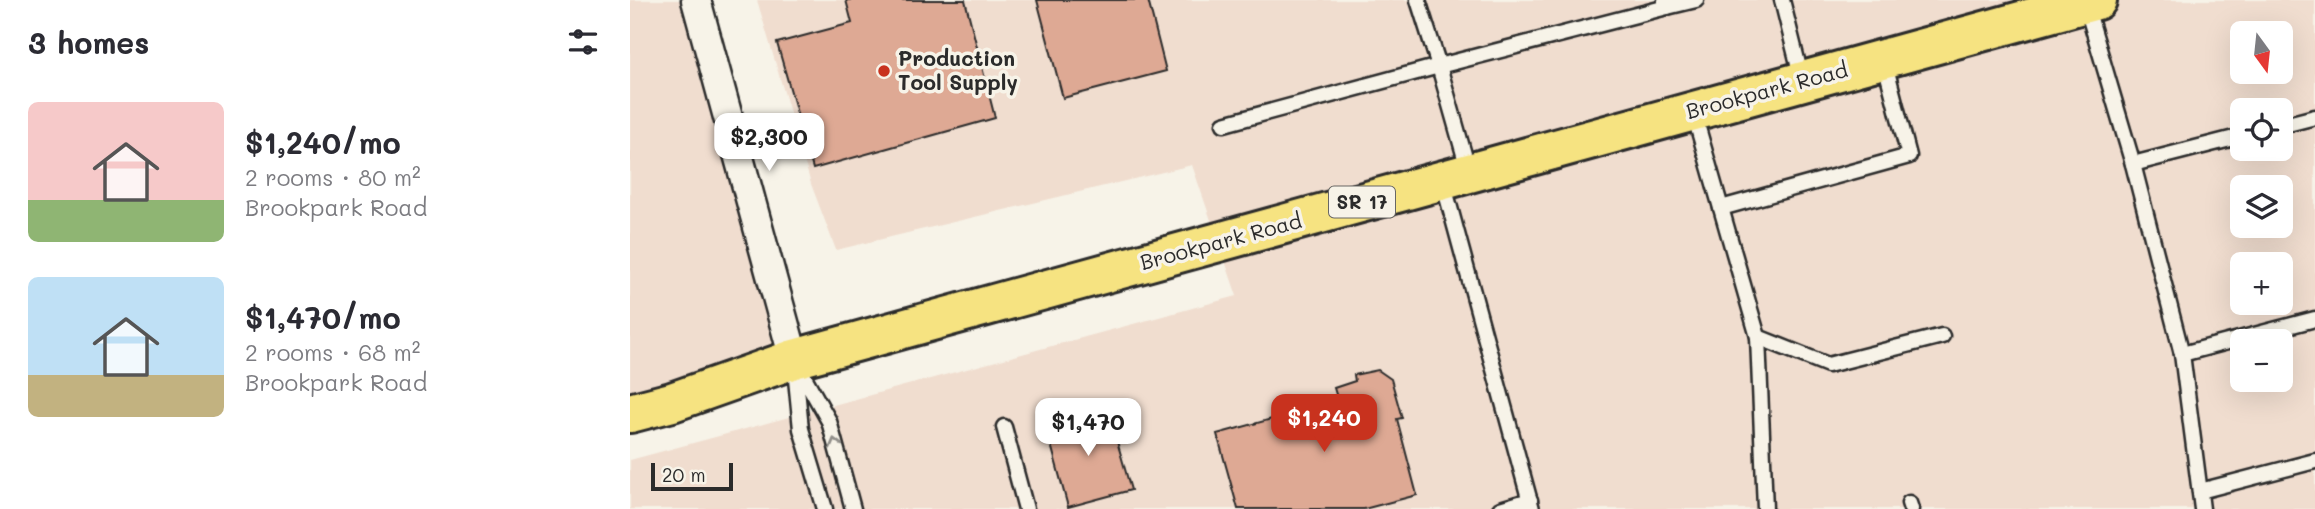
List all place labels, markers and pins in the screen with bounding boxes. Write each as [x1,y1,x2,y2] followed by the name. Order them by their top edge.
[898,44,1018,96] place label: Production Tool Supply
[876,63,892,79] marker: Production Tool Supply
[712,114,826,173] pin: $2,300
[1267,394,1381,454] pin: $1,240
[1031,398,1145,458] pin: $1,470

